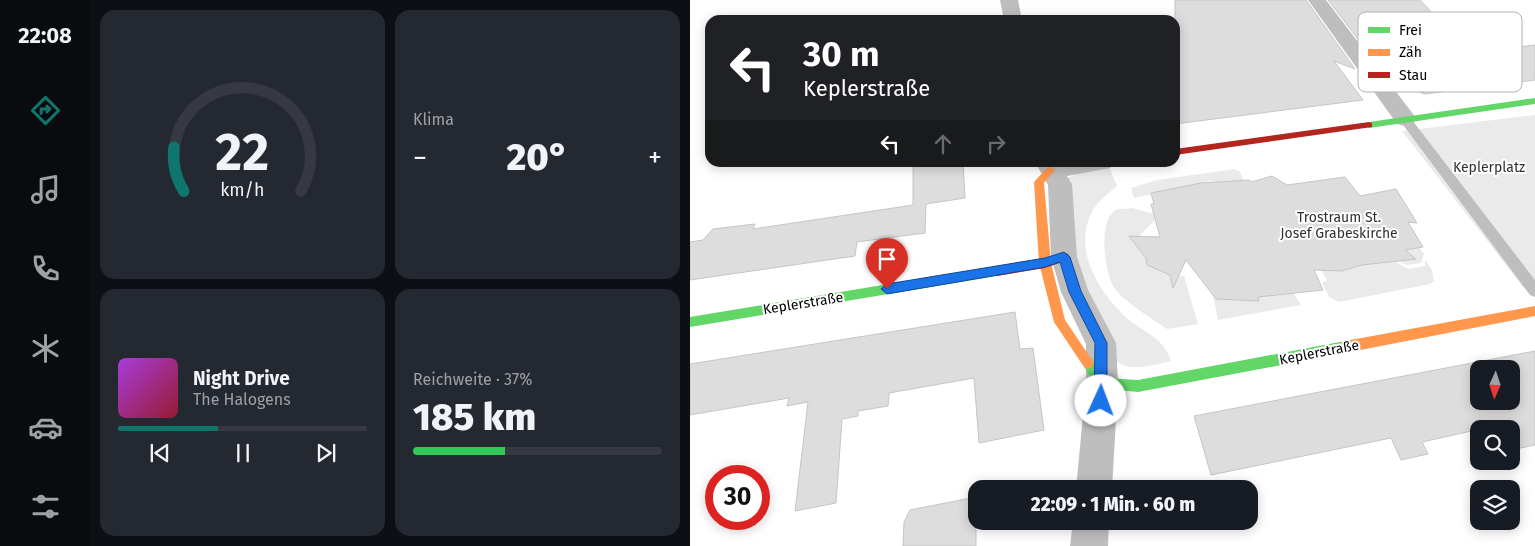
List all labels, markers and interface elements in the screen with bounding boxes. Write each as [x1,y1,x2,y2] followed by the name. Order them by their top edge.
[1358,12,1522,92] legend
[18,22,72,49] text: 22:08
[1399,22,1422,39] text: Frei
[803,33,880,75] text: 30 m
[720,35,785,100] icon: left
[1399,44,1422,61] text: Zäh
[1399,67,1427,84] text: Stau
[803,75,930,102] text: Keplerstraße
[28,93,63,128] icon: directions
[413,110,454,129] text: Klima
[216,121,269,184] text: 22
[876,130,904,158] icon: left
[929,130,957,158] icon: ahead
[982,130,1010,158] icon: right
[506,134,569,180] text: 20°
[413,141,427,174] text: −
[648,141,662,174] text: +
[1453,159,1525,176] park label: Keplerplatz
[28,172,63,207] icon: music
[220,179,265,201] text: km/h
[1280,209,1398,242] park label: Trostraum St. Josef Grabeskirche
[866,238,908,289] pin
[873,245,901,273] icon: arrive
[28,251,63,286] icon: phone
[762,289,844,318] street label: Keplerstraße
[28,331,63,366] icon: climate
[1278,336,1360,369] street label: Keplerstraße
[1470,360,1520,410] north arrow
[1470,360,1520,530] map controls
[193,367,290,390] text: Night Drive
[413,370,532,389] text: Reichweite · 37%
[1074,374,1126,426] position arrow
[193,390,291,409] text: The Halogens
[413,394,536,440] text: 185 km
[28,410,63,445] icon: car
[1470,420,1520,470] button: search
[146,439,174,467] icon: previous
[229,439,257,467] icon: pause
[312,439,340,467] icon: next
[705,465,770,530] speed limit sign: 30
[1470,480,1520,530] button: layers
[28,489,63,524] icon: filters
[1031,493,1195,516] text: 22:09 · 1 Min. · 60 m

